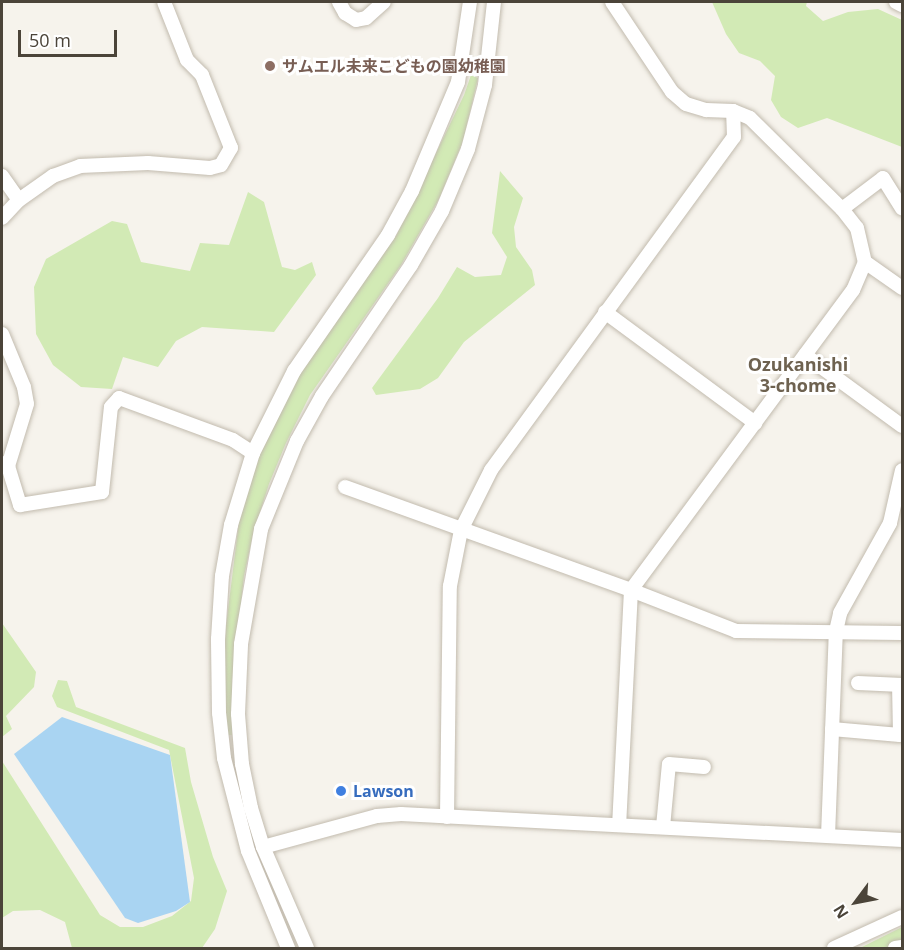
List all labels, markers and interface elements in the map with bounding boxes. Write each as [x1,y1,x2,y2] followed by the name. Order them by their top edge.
[21,18,120,56] scale bar
[29,28,71,52] text: 50 m
[282,56,506,76] place label: サムエル未来こどもの園幼稚園
[263,59,277,73] marker: サムエル未来こどもの園幼稚園
[748,354,848,397] district label: Ozukanishi 3-chome
[353,781,414,801] place label: Lawson
[334,784,348,798] marker: Lawson
[826,872,886,932] north arrow
[828,900,854,923] text: N

